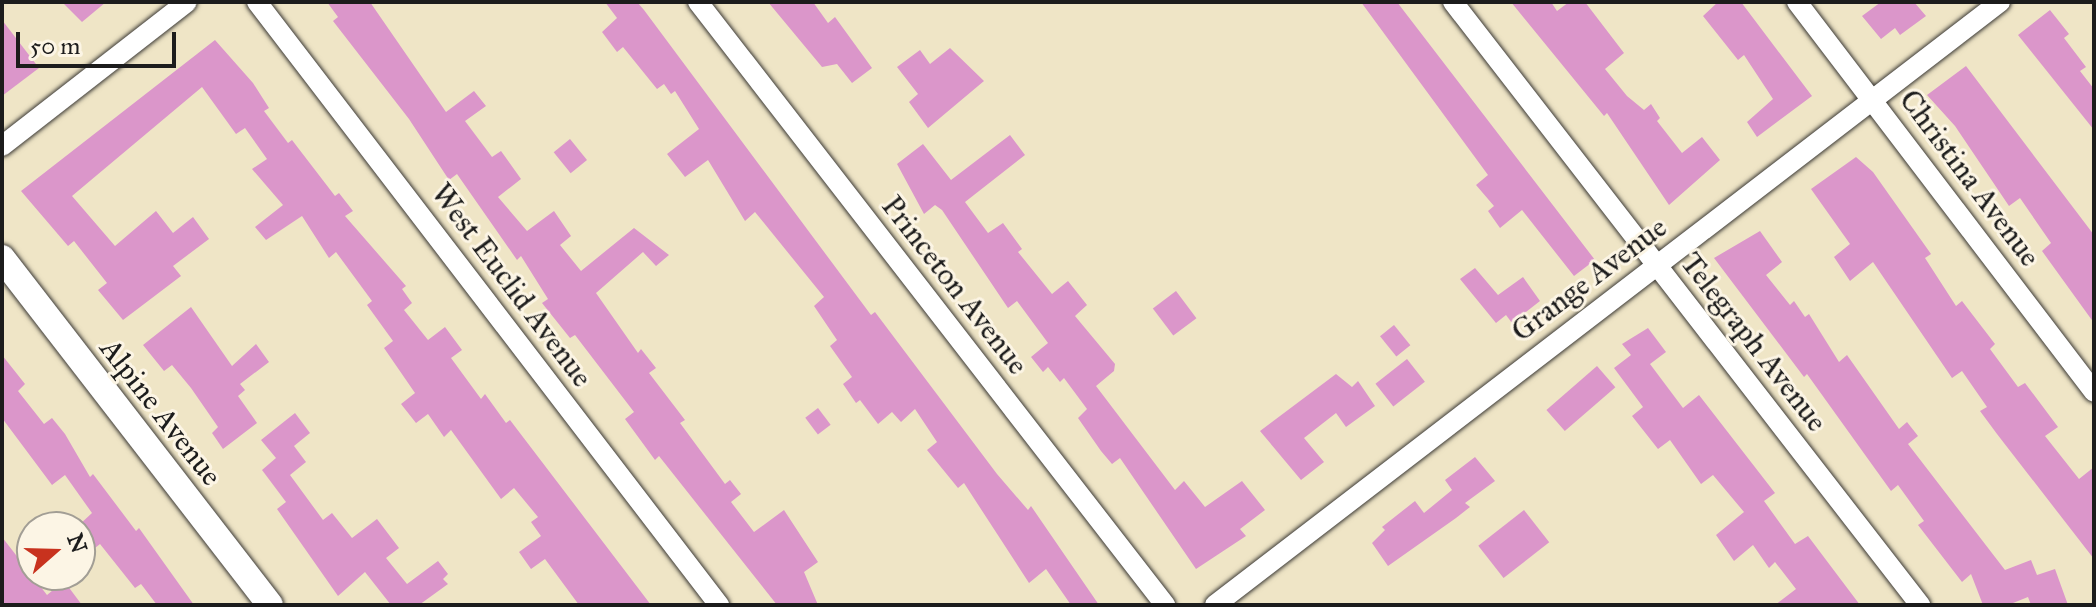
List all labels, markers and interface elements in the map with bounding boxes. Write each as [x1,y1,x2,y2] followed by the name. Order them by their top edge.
[20,16,180,66] scale bar
[30,31,80,61] text: 50 m
[1892,83,2048,273] street label: Christina Avenue
[424,176,600,394] street label: West Euclid Avenue
[874,189,1036,381] street label: Princeton Avenue
[1504,209,1674,349] street label: Grange Avenue
[1673,245,1835,439] street label: Telegraph Avenue
[92,331,230,493] street label: Alpine Avenue
[16,511,96,591] north arrow
[61,530,93,557] text: N

